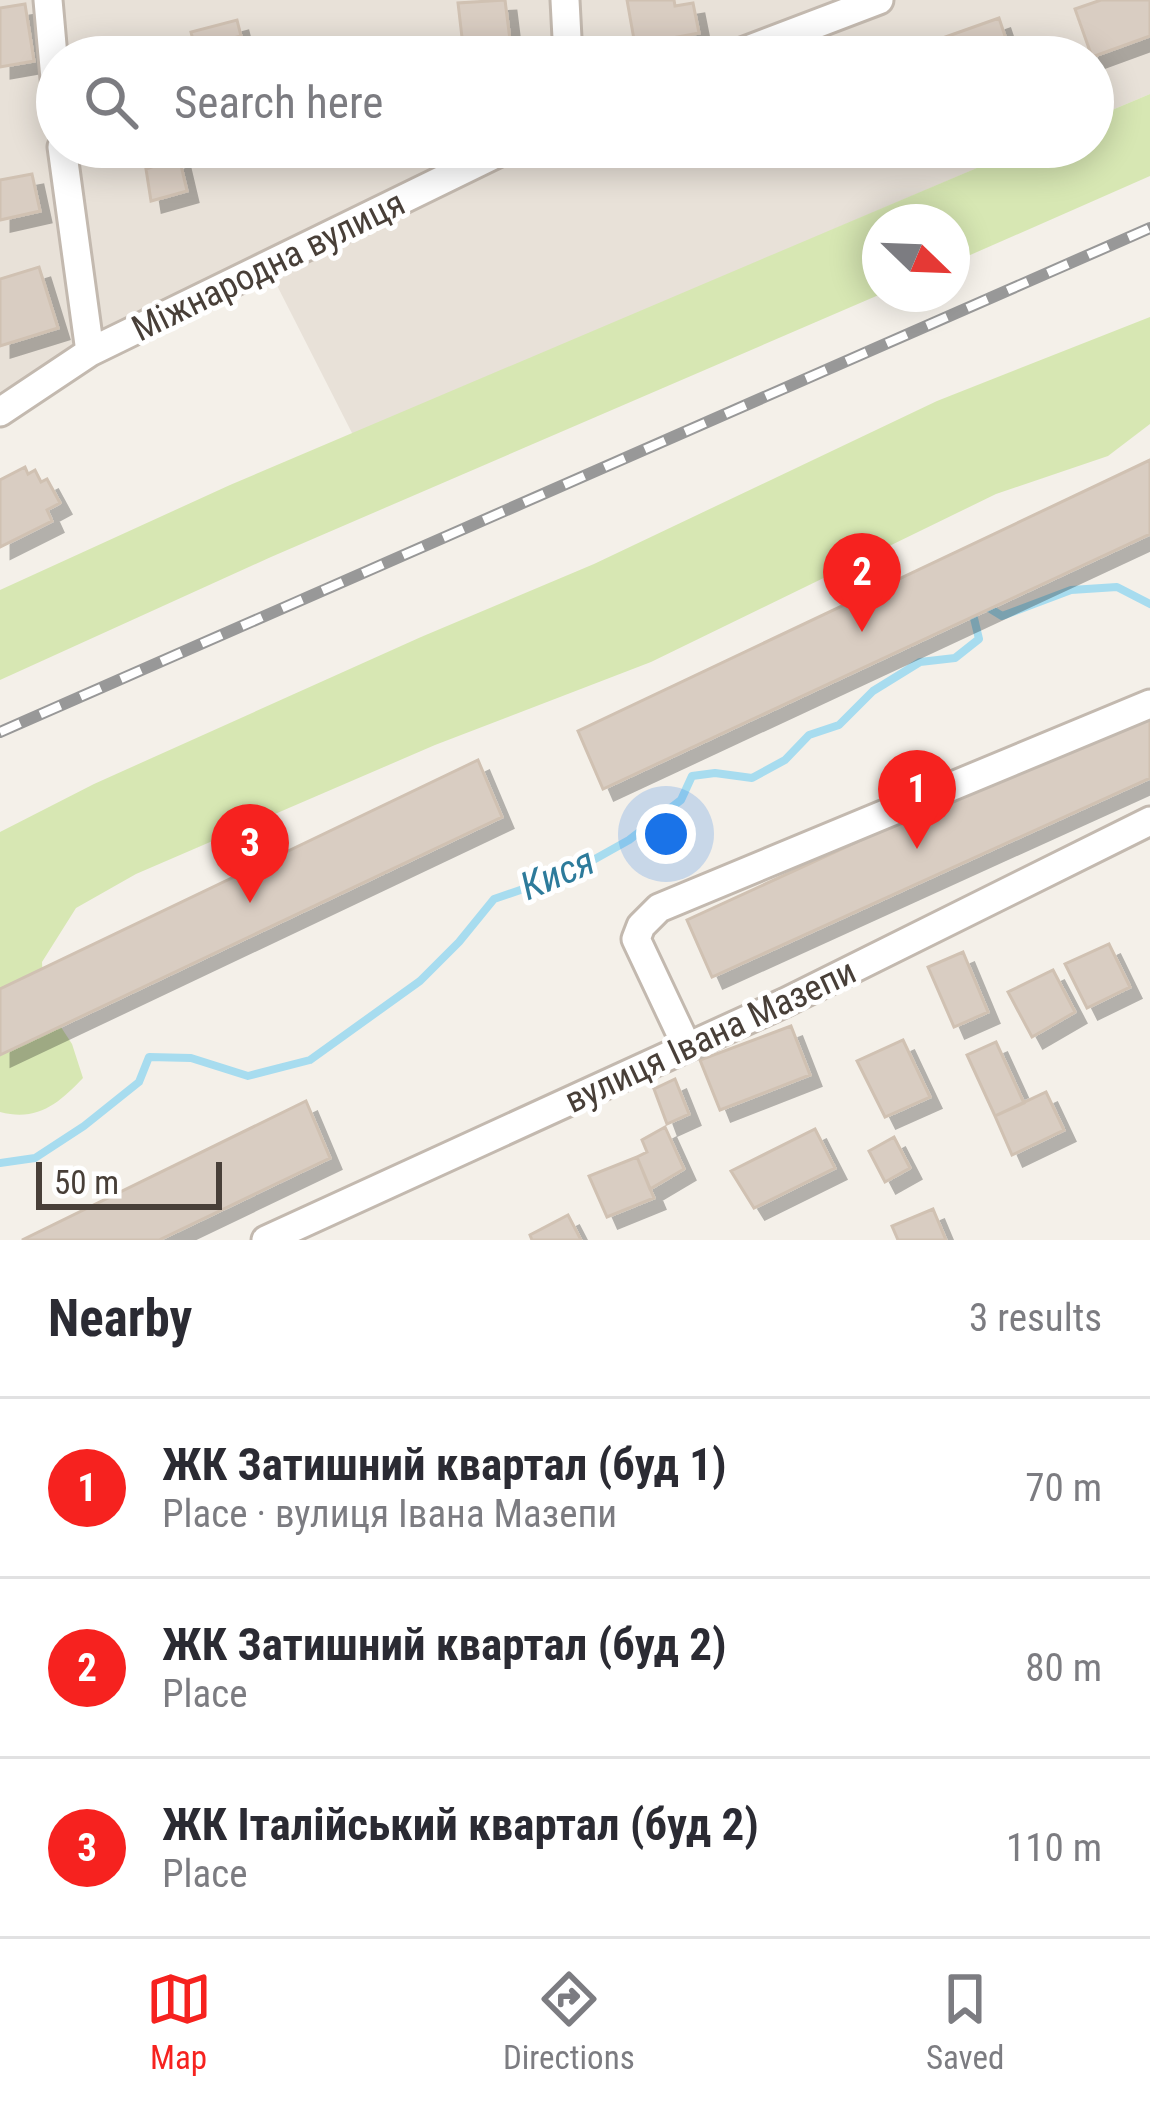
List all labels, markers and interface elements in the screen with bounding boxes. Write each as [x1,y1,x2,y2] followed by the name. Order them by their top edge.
[36,36,1114,168] search box
[78,69,144,135] icon: search
[174,76,383,129] text: Search here
[125,182,412,350] street label: Міжнародна вулиця
[862,204,970,312] north arrow
[823,533,901,632] pin: 2
[878,750,956,849] pin: 1
[211,804,289,903] pin: 3
[636,804,696,864] your location
[514,838,601,910] water label: Кися
[558,950,862,1122] street label: вулиця Івана Мазепи
[36,1156,222,1209] scale bar
[54,1163,119,1202] text: 50 m
[48,1289,192,1348] text: Nearby
[969,1295,1102,1341] text: 3 results
[162,1438,727,1491] text: ЖК Затишний квартал (буд 1)
[77,1465,97,1511] text: 1
[1025,1465,1102,1511] text: 70 m
[162,1491,617,1537] text: Place · вулиця Івана Мазепи
[162,1618,727,1671] text: ЖК Затишний квартал (буд 2)
[77,1645,97,1691] text: 2
[1025,1645,1102,1691] text: 80 m
[162,1671,248,1717] text: Place
[162,1798,759,1851] text: ЖК Італійський квартал (буд 2)
[77,1825,97,1871] text: 3
[1006,1825,1102,1871] text: 110 m
[162,1851,248,1897] text: Place
[146,1966,212,2077] tab: Map
[503,1966,635,2077] tab: Directions
[926,1966,1004,2077] tab: Saved

